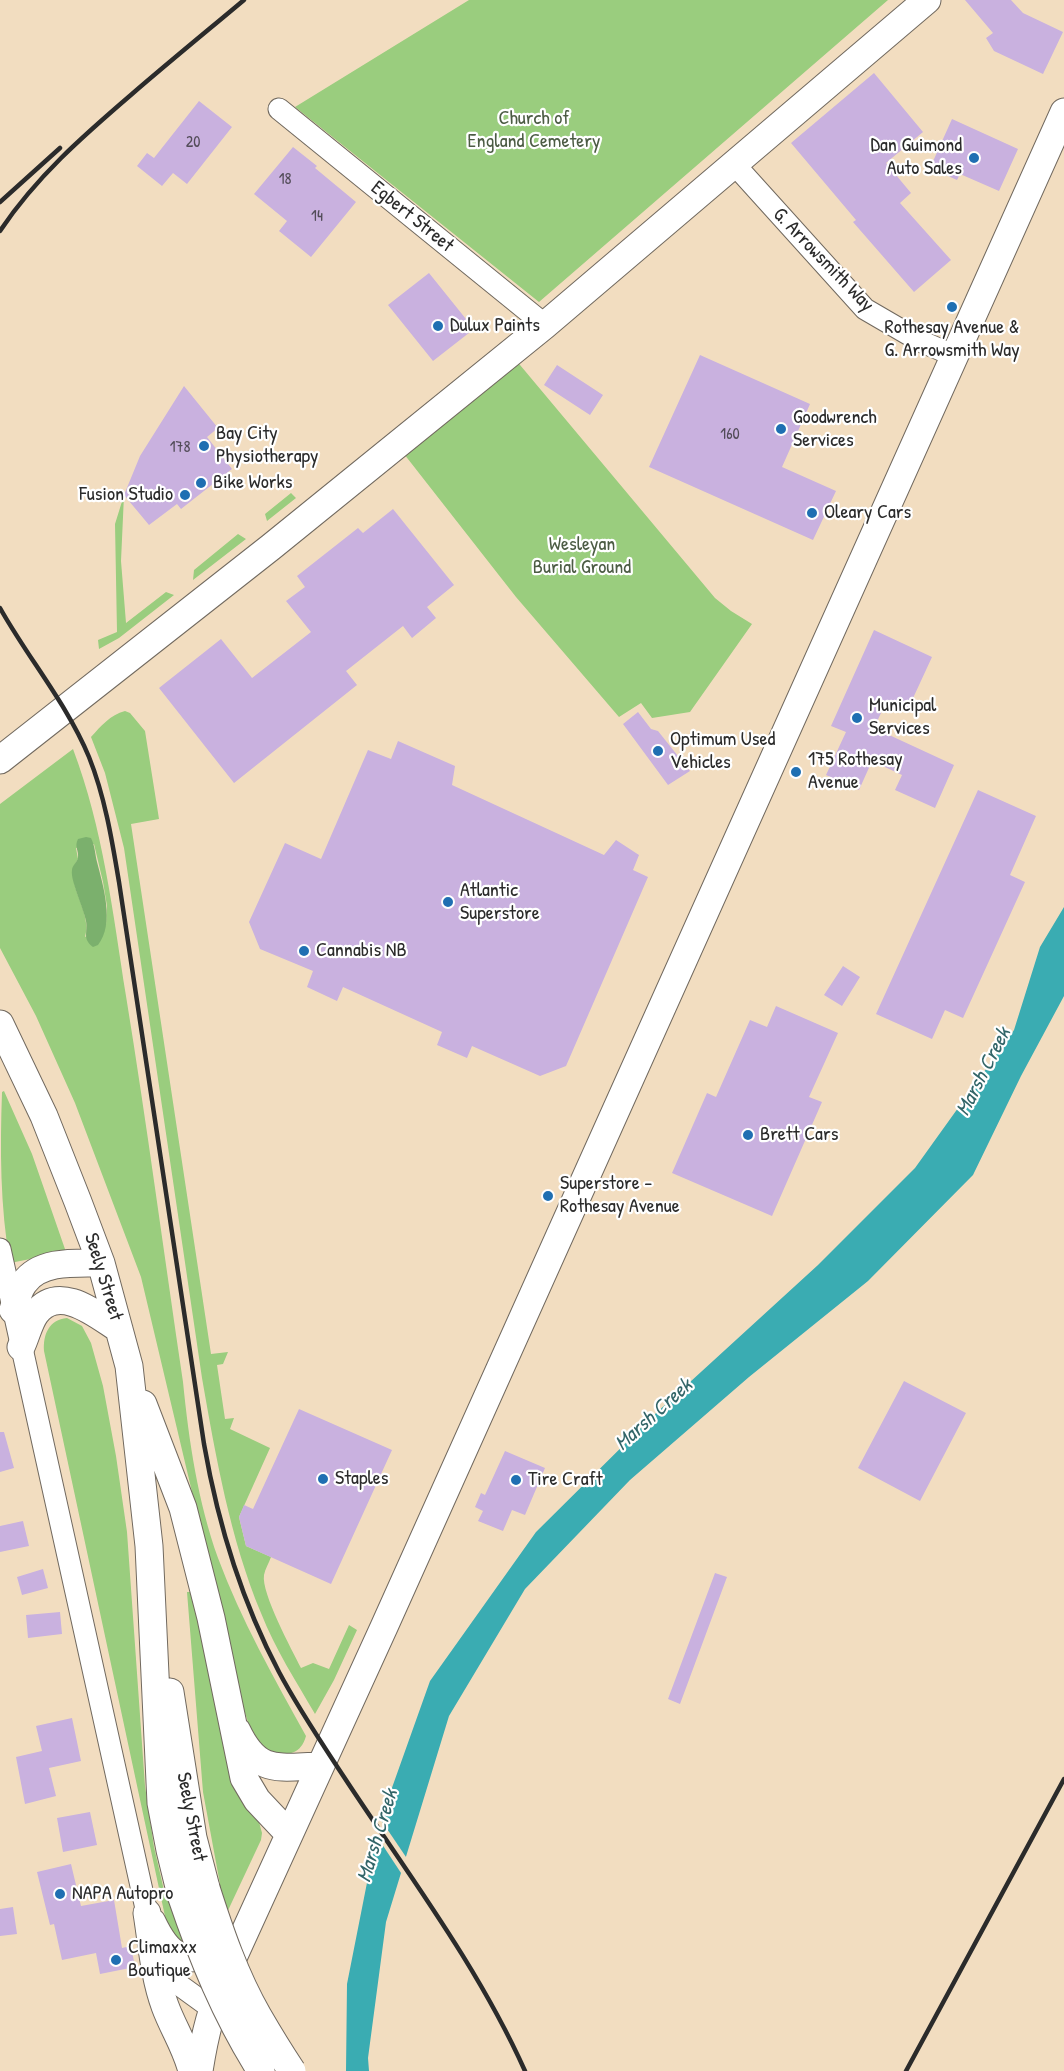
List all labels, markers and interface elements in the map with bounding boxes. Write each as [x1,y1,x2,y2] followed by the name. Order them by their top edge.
[468,107,600,154] park label: Church of England Cemetery
[186,133,200,153] house number: 20
[870,134,962,181] place label: Dan Guimond Auto Sales
[967,151,981,165] marker: Dan Guimond Auto Sales
[279,170,291,190] house number: 18
[366,176,458,258] street label: Egbert Street
[767,203,879,317] street label: G. Arrowsmith Way
[311,207,323,227] house number: 14
[945,300,959,314] marker: Rothesay Avenue & G. Arrowsmith Way
[450,314,540,338] place label: Dulux Paints
[884,316,1020,363] place label: Rothesay Avenue & G. Arrowsmith Way
[431,319,445,333] marker: Dulux Paints
[793,406,877,453] place label: Goodwrench Services
[216,422,319,469] place label: Bay City Physiotherapy
[774,422,788,436] marker: Goodwrench Services
[720,425,740,445] house number: 160
[170,438,190,458] house number: 178
[197,439,211,453] marker: Bay City Physiotherapy
[213,471,293,495] place label: Bike Works
[194,476,208,490] marker: Bike Works
[79,483,173,507] place label: Fusion Studio
[178,488,192,502] marker: Fusion Studio
[824,501,911,525] place label: Oleary Cars
[805,506,819,520] marker: Oleary Cars
[533,533,631,580] park label: Wesleyan Burial Ground
[869,694,936,741] place label: Municipal Services
[850,711,864,725] marker: Municipal Services
[670,728,775,775] place label: Optimum Used Vehicles
[651,744,665,758] marker: Optimum Used Vehicles
[808,748,903,795] place label: 175 Rothesay Avenue
[789,765,803,779] marker: 175 Rothesay Avenue
[460,879,540,926] place label: Atlantic Superstore
[441,895,455,909] marker: Atlantic Superstore
[316,939,407,963] place label: Cannabis NB
[297,944,311,958] marker: Cannabis NB
[951,1024,1017,1120] water label: Marsh Creek
[760,1123,838,1147] place label: Brett Cars
[741,1128,755,1142] marker: Brett Cars
[560,1172,680,1219] place label: Superstore - Rothesay Avenue
[541,1189,555,1203] marker: Superstore - Rothesay Avenue
[78,1230,128,1324] street label: Seely Street
[610,1374,698,1456] water label: Marsh Creek
[335,1467,388,1491] place label: Staples
[528,1468,603,1492] place label: Tire Craft
[316,1472,330,1486] marker: Staples
[509,1473,523,1487] marker: Tire Craft
[171,1771,211,1863] street label: Seely Street
[352,1787,404,1885] water label: Marsh Creek
[72,1882,173,1906] place label: NAPA Autopro
[53,1887,67,1901] marker: NAPA Autopro
[128,1936,197,1983] place label: Climaxxx Boutique
[109,1953,123,1967] marker: Climaxxx Boutique

